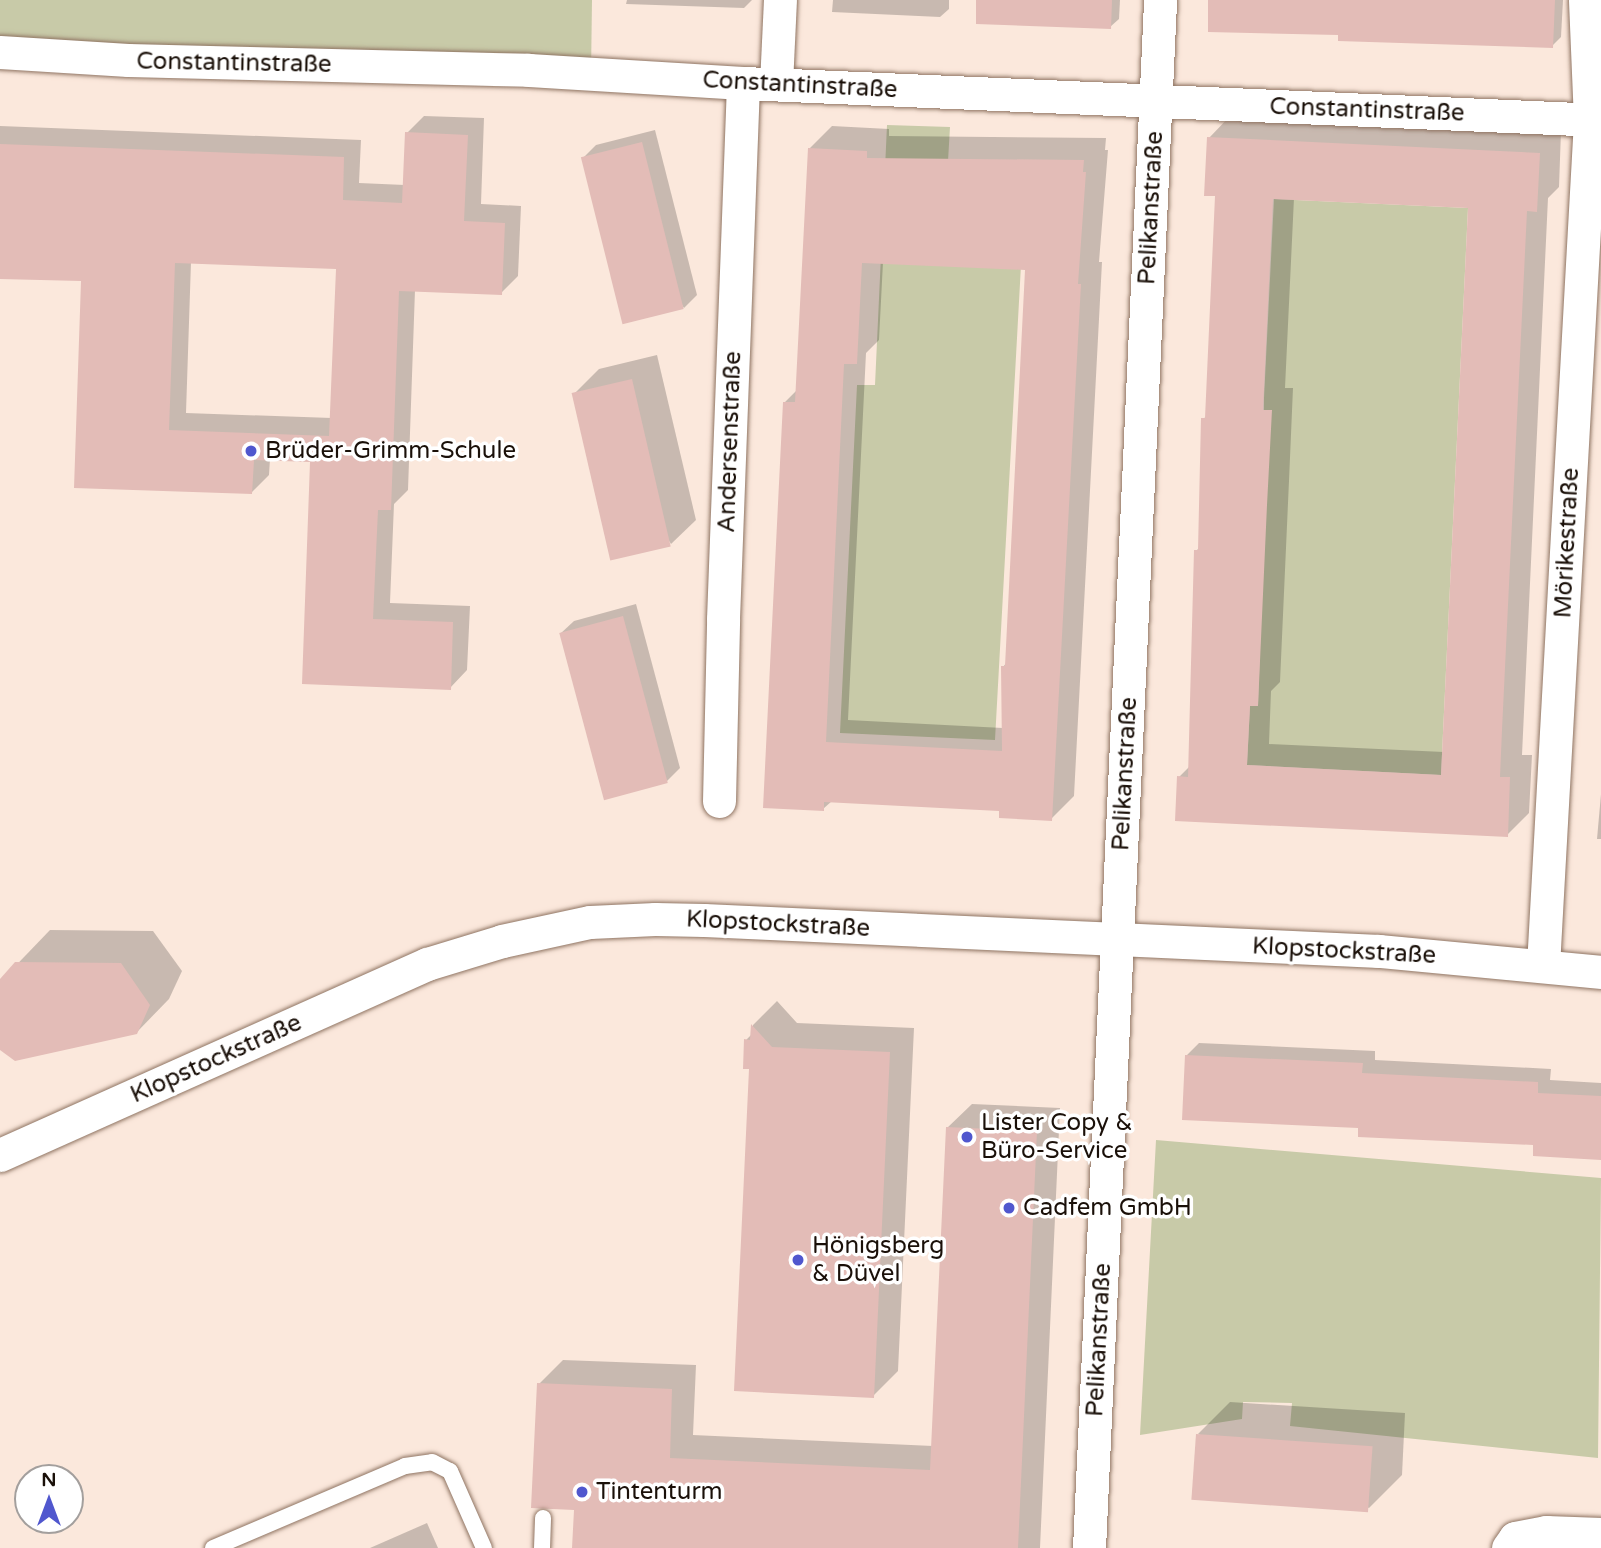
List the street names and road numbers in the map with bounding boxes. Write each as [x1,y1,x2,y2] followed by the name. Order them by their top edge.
[136,47,332,79] street label: Constantinstraße
[702,66,898,104] street label: Constantinstraße
[1269,92,1465,128] street label: Constantinstraße
[1133,130,1169,286] street label: Pelikanstraße
[712,351,748,533] street label: Andersenstraße
[1549,467,1585,619] street label: Mörikestraße
[1107,696,1143,852] street label: Pelikanstraße
[685,905,871,943] street label: Klopstockstraße
[1251,932,1437,970] street label: Klopstockstraße
[126,1008,306,1110] street label: Klopstockstraße
[1081,1262,1117,1418] street label: Pelikanstraße

